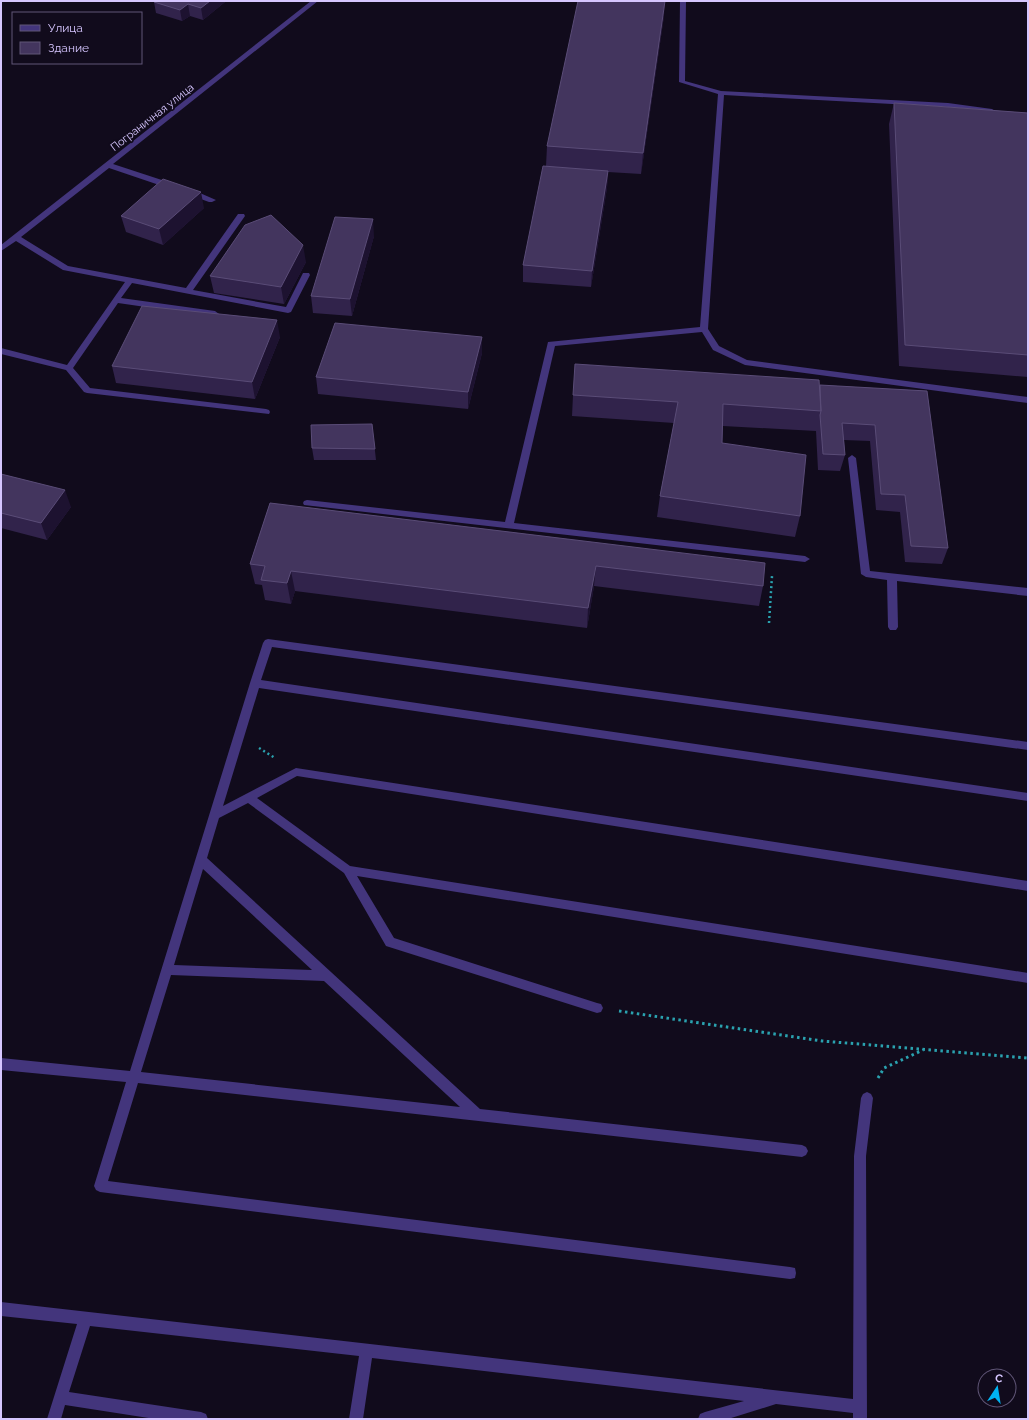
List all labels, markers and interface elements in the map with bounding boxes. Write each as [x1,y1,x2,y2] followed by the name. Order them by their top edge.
[12,12,142,64] legend
[48,21,83,35] text: Улица
[48,41,89,55] text: Здание
[108,81,196,154] street label: Пограничная улица
[977,1368,1017,1408] north arrow
[994,1372,1004,1386] text: С

